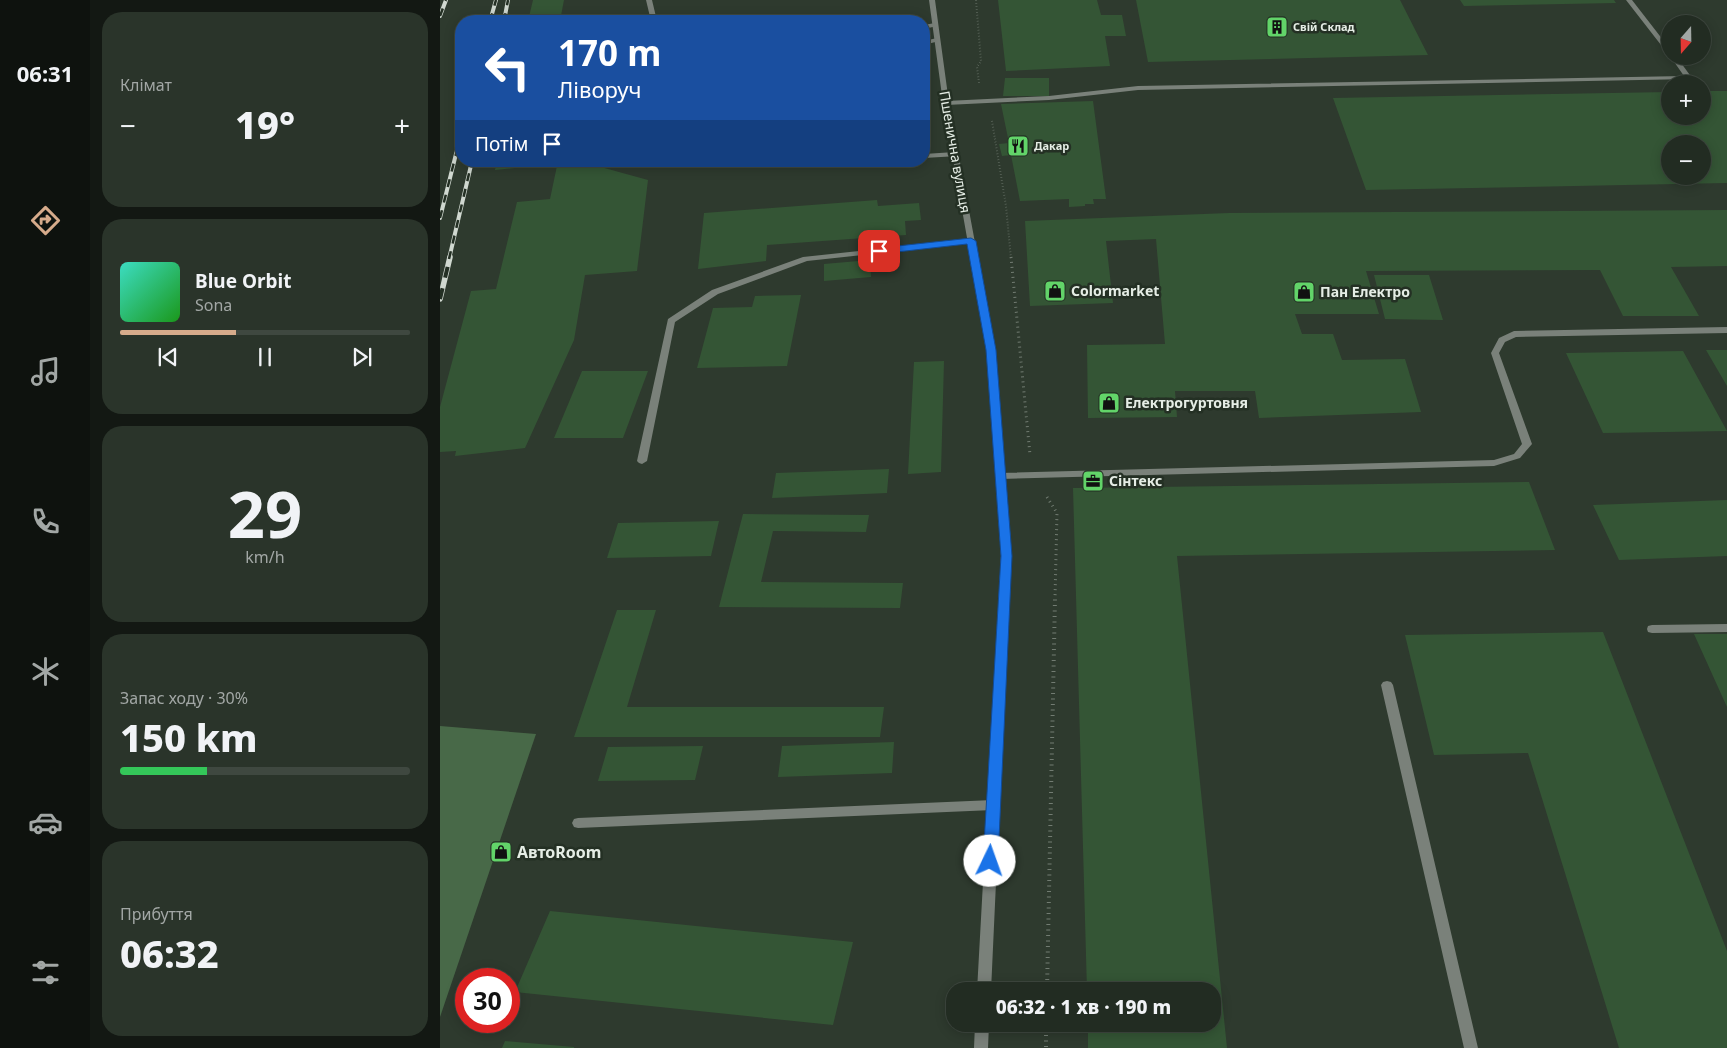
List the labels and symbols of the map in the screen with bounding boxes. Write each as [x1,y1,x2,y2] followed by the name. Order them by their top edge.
[1265,15,1289,39] building icon: Свій Склад
[1661,15,1711,65] north arrow
[1293,19,1355,34] place label: Свій Склад
[935,89,976,215] street label: Пшенична вулиця
[1006,134,1030,158] restaurant icon: Дакар
[1034,138,1069,153] place label: Дакар
[858,230,900,272] pin
[1043,279,1067,303] shop icon: Colormarket
[1292,280,1316,304] shop icon: Пан Електро
[1071,281,1159,300] place label: Colormarket
[1320,282,1410,301] place label: Пан Електро
[1097,391,1121,415] shop icon: Електрогуртовня
[1125,393,1248,412] place label: Електрогуртовня
[1081,469,1105,493] office icon: Сінтекс
[1109,471,1162,490] place label: Сінтекс
[963,834,1015,886] position arrow
[489,840,513,864] shop icon: АвтоRoom
[517,841,601,863] place label: АвтоRoom
[455,968,520,1033] speed limit sign: 30

